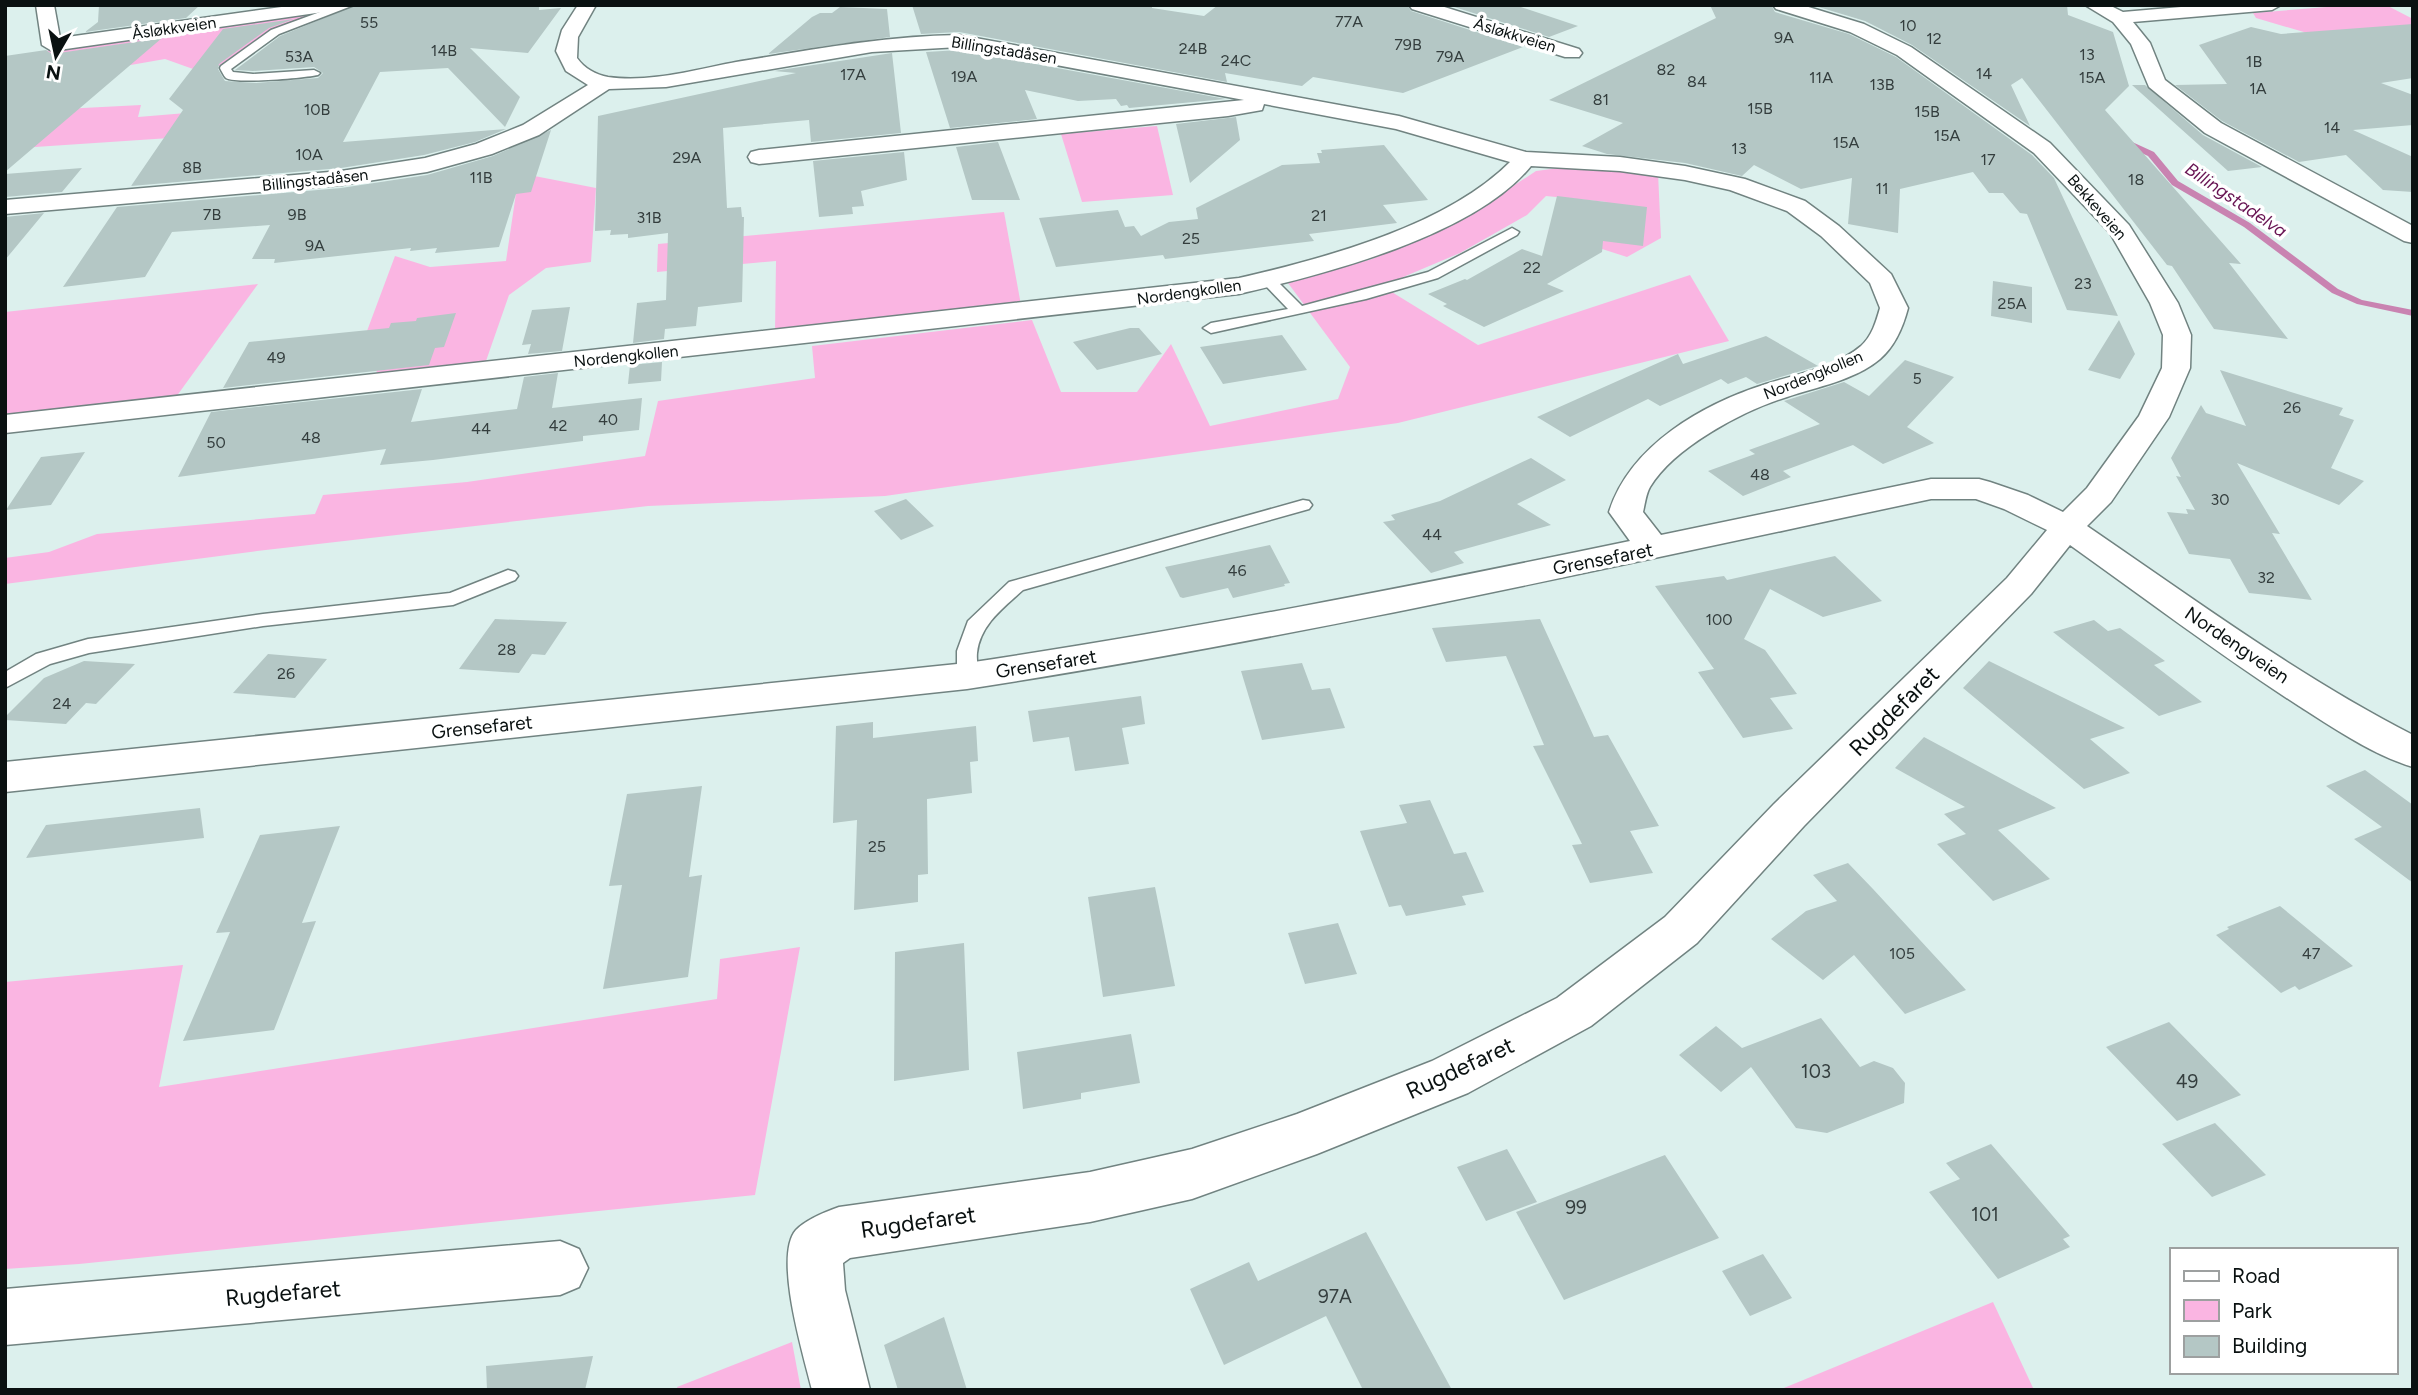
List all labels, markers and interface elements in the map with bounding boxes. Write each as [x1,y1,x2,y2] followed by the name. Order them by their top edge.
[1335,12,1363,31] house number: 77A
[131,13,217,43] street label: Åsløkkveien
[360,13,378,32] house number: 55
[1472,14,1558,57] street label: Åsløkkveien
[1900,16,1916,35] house number: 10
[21,21,91,91] north arrow
[1774,28,1794,47] house number: 9A
[1926,29,1942,48] house number: 12
[950,32,1058,68] street label: Billingstadåsen
[1394,35,1422,54] house number: 79B
[1179,39,1208,58] house number: 24B
[431,41,457,60] house number: 14B
[2079,45,2095,64] house number: 13
[285,47,314,66] house number: 53A
[1436,47,1464,66] house number: 79A
[1221,51,1251,70] house number: 24C
[2246,52,2262,71] house number: 1B
[44,60,62,85] text: N
[1657,60,1675,79] house number: 82
[1976,64,1992,83] house number: 14
[840,65,866,84] house number: 17A
[951,67,977,86] house number: 19A
[1809,68,1833,87] house number: 11A
[2079,68,2105,87] house number: 15A
[1687,72,1707,91] house number: 84
[1869,75,1895,94] house number: 13B
[2249,79,2267,98] house number: 1A
[1593,90,1609,109] house number: 81
[1747,99,1773,118] house number: 15B
[304,100,331,119] house number: 10B
[1914,102,1940,121] house number: 15B
[2324,118,2340,137] house number: 14
[1934,126,1960,145] house number: 15A
[1833,133,1859,152] house number: 15A
[1731,139,1747,158] house number: 13
[295,145,323,164] house number: 10A
[673,148,702,167] house number: 29A
[1980,150,1996,169] house number: 17
[182,158,202,177] house number: 8B
[2181,158,2291,242] water label: Billingstadelva
[261,165,369,195] street label: Billingstadåsen
[470,168,493,187] house number: 11B
[2063,170,2131,244] street label: Bekkeveien
[2128,170,2144,189] house number: 18
[1875,179,1889,198] house number: 11
[203,205,221,224] house number: 7B
[288,205,307,224] house number: 9B
[1311,206,1327,225] house number: 21
[636,208,662,227] house number: 31B
[1182,229,1200,248] house number: 25
[305,236,325,255] house number: 9A
[1523,258,1541,277] house number: 22
[2074,274,2092,293] house number: 23
[1136,275,1242,309] street label: Nordengkollen
[1998,294,2027,313] house number: 25A
[573,341,679,371] street label: Nordengkollen
[1761,346,1865,403] street label: Nordengkollen
[267,348,286,367] house number: 49
[1912,369,1922,388] house number: 5
[2283,398,2301,417] house number: 26
[598,410,618,429] house number: 40
[549,416,567,435] house number: 42
[471,419,491,438] house number: 44
[301,428,321,447] house number: 48
[206,433,226,452] house number: 50
[1750,465,1770,484] house number: 48
[2211,490,2229,509] house number: 30
[1422,525,1442,544] house number: 44
[1551,538,1655,580] street label: Grensefaret
[1228,561,1247,580] house number: 46
[2257,568,2275,587] house number: 32
[2180,602,2294,688] street label: Nordengveien
[1705,610,1733,629] house number: 100
[498,640,516,659] house number: 28
[994,645,1098,683] street label: Grensefaret
[1843,660,1945,762] street label: Rugdefaret
[277,664,295,683] house number: 26
[53,694,71,713] house number: 24
[430,710,534,744] street label: Grensefaret
[868,837,886,856] house number: 25
[1889,944,1915,963] house number: 105
[2302,944,2321,963] house number: 47
[1402,1031,1518,1105] street label: Rugdefaret
[1801,1060,1831,1083] house number: 103
[2176,1070,2198,1093] house number: 49
[1565,1196,1587,1219] house number: 99
[859,1200,977,1244] street label: Rugdefaret
[1971,1203,1999,1226] house number: 101
[2170,1248,2397,1374] legend
[2232,1263,2280,1288] text: Road
[224,1274,342,1312] street label: Rugdefaret
[1318,1285,1352,1308] house number: 97A
[2232,1298,2273,1323] text: Park
[2232,1333,2307,1358] text: Building

